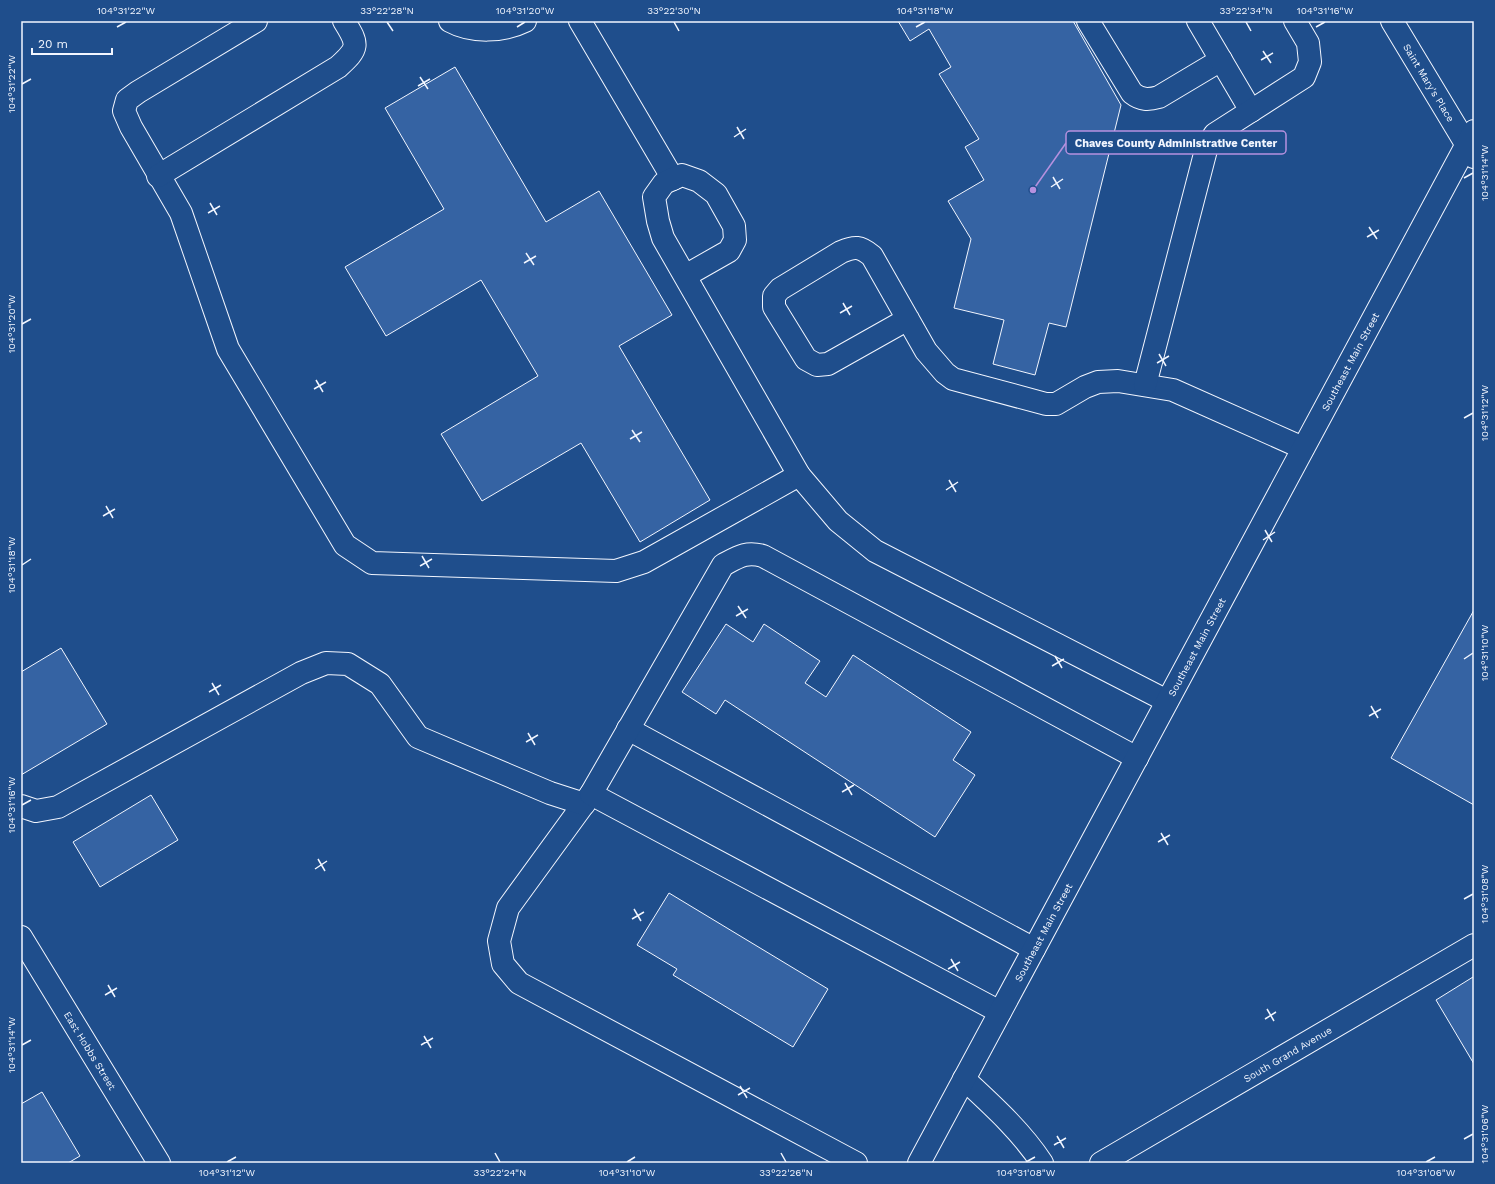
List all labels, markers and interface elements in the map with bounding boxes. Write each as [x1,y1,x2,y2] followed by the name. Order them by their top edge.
[97,5,155,16] text: 104°31'22"W
[360,5,414,16] text: 33°22'28"N
[496,5,555,16] text: 104°31'20"W
[647,5,701,16] text: 33°22'30"N
[897,5,954,16] text: 104°31'18"W
[1219,5,1273,16] text: 33°22'34"N
[1297,5,1354,16] text: 104°31'16"W
[32,30,112,56] scale bar
[38,37,68,51] text: 20 m
[1401,42,1457,124] street label: Saint Mary's Place
[6,55,17,113] text: 104°31'22"W
[1066,131,1286,154] callout: Chaves County Administrative Center
[1075,137,1278,150] text: Chaves County Administrative Center
[1479,145,1490,201] text: 104°31'14"W
[6,294,17,353] text: 104°31'20"W
[1319,310,1381,413] street label: Southeast Main Street
[1479,384,1490,441] text: 104°31'12"W
[6,536,17,593] text: 104°31'18"W
[1166,595,1228,698] street label: Southeast Main Street
[1479,624,1490,681] text: 104°31'10"W
[6,776,17,833] text: 104°31'16"W
[1479,864,1490,923] text: 104°31'08"W
[1012,881,1074,983] street label: Southeast Main Street
[62,1009,119,1092] street label: East Hobbs Street
[6,1017,17,1073] text: 104°31'14"W
[1241,1024,1334,1084] street label: South Grand Avenue
[1479,1104,1490,1163] text: 104°31'06"W
[199,1167,256,1178] text: 104°31'12"W
[474,1167,526,1178] text: 33°22'24"N
[599,1167,656,1178] text: 104°31'10"W
[759,1167,813,1178] text: 33°22'26"N
[997,1167,1056,1178] text: 104°31'08"W
[1397,1167,1456,1178] text: 104°31'06"W

